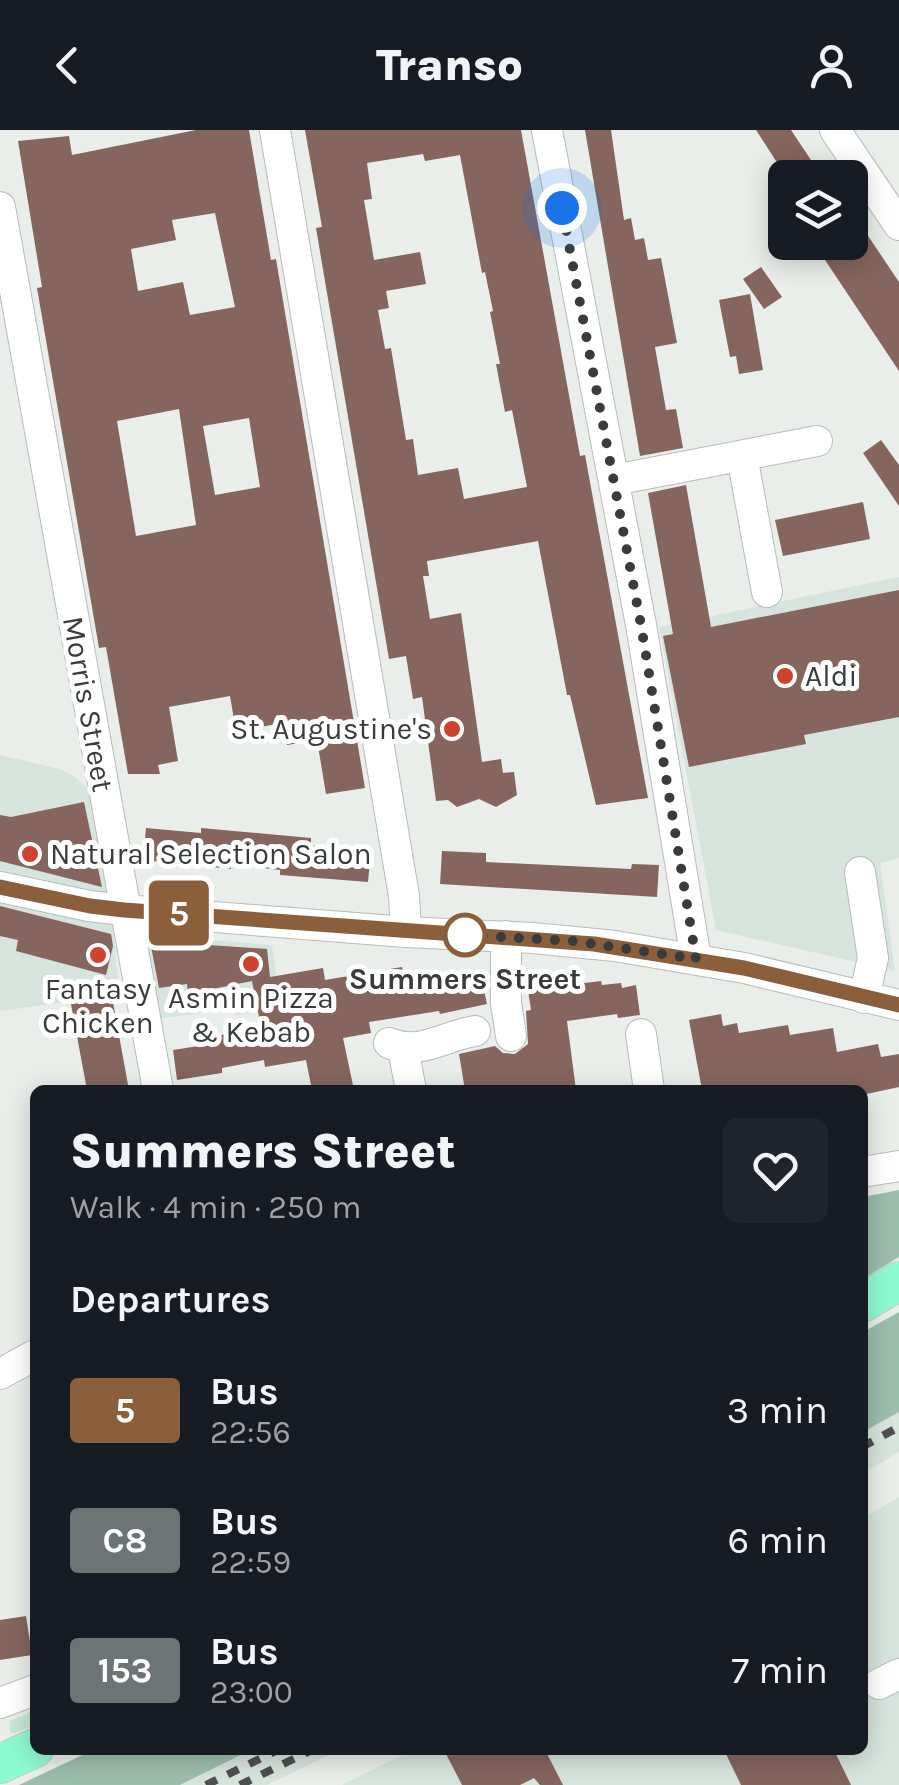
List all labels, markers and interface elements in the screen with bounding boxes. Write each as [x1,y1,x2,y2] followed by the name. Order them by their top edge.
[40,38,95,93] icon: back
[804,38,859,93] icon: person
[376,39,523,91] text: Transo
[768,160,868,260] map controls
[768,160,868,260] button: layers
[537,183,587,233] your location
[55,613,121,795] street label: Morris Street
[805,658,857,694] place label: Aldi
[774,665,796,687] marker: Aldi
[230,711,432,747] place label: St. Augustine's
[441,718,463,740] marker: St. Augustine's
[50,836,372,872] place label: Natural Selection Salon
[19,843,41,865] marker: Natural Selection Salon
[146,880,212,946] line badge: 5
[169,893,189,934] text: 5
[444,914,486,956] marker: Summers Street
[87,944,109,966] marker: Fantasy Chicken
[240,953,262,975] marker: Asmin Pizza & Kebab
[349,961,581,997] place label: Summers Street
[42,971,154,1041] place label: Fantasy Chicken
[168,980,334,1050] place label: Asmin Pizza & Kebab
[723,1118,828,1223] button: heart
[70,1123,456,1179] text: Summers Street
[70,1189,361,1226] text: Walk · 4 min · 250 m
[70,1277,270,1322] text: Departures
[210,1369,279,1414] text: Bus
[727,1388,828,1433] text: 3 min
[115,1390,135,1431] text: 5
[210,1414,291,1451] text: 22:56
[210,1499,279,1544] text: Bus
[727,1518,828,1563] text: 6 min
[103,1520,147,1561] text: C8
[210,1544,291,1581] text: 22:59
[210,1629,279,1674] text: Bus
[731,1648,828,1693] text: 7 min
[98,1650,152,1691] text: 153
[210,1674,293,1711] text: 23:00

